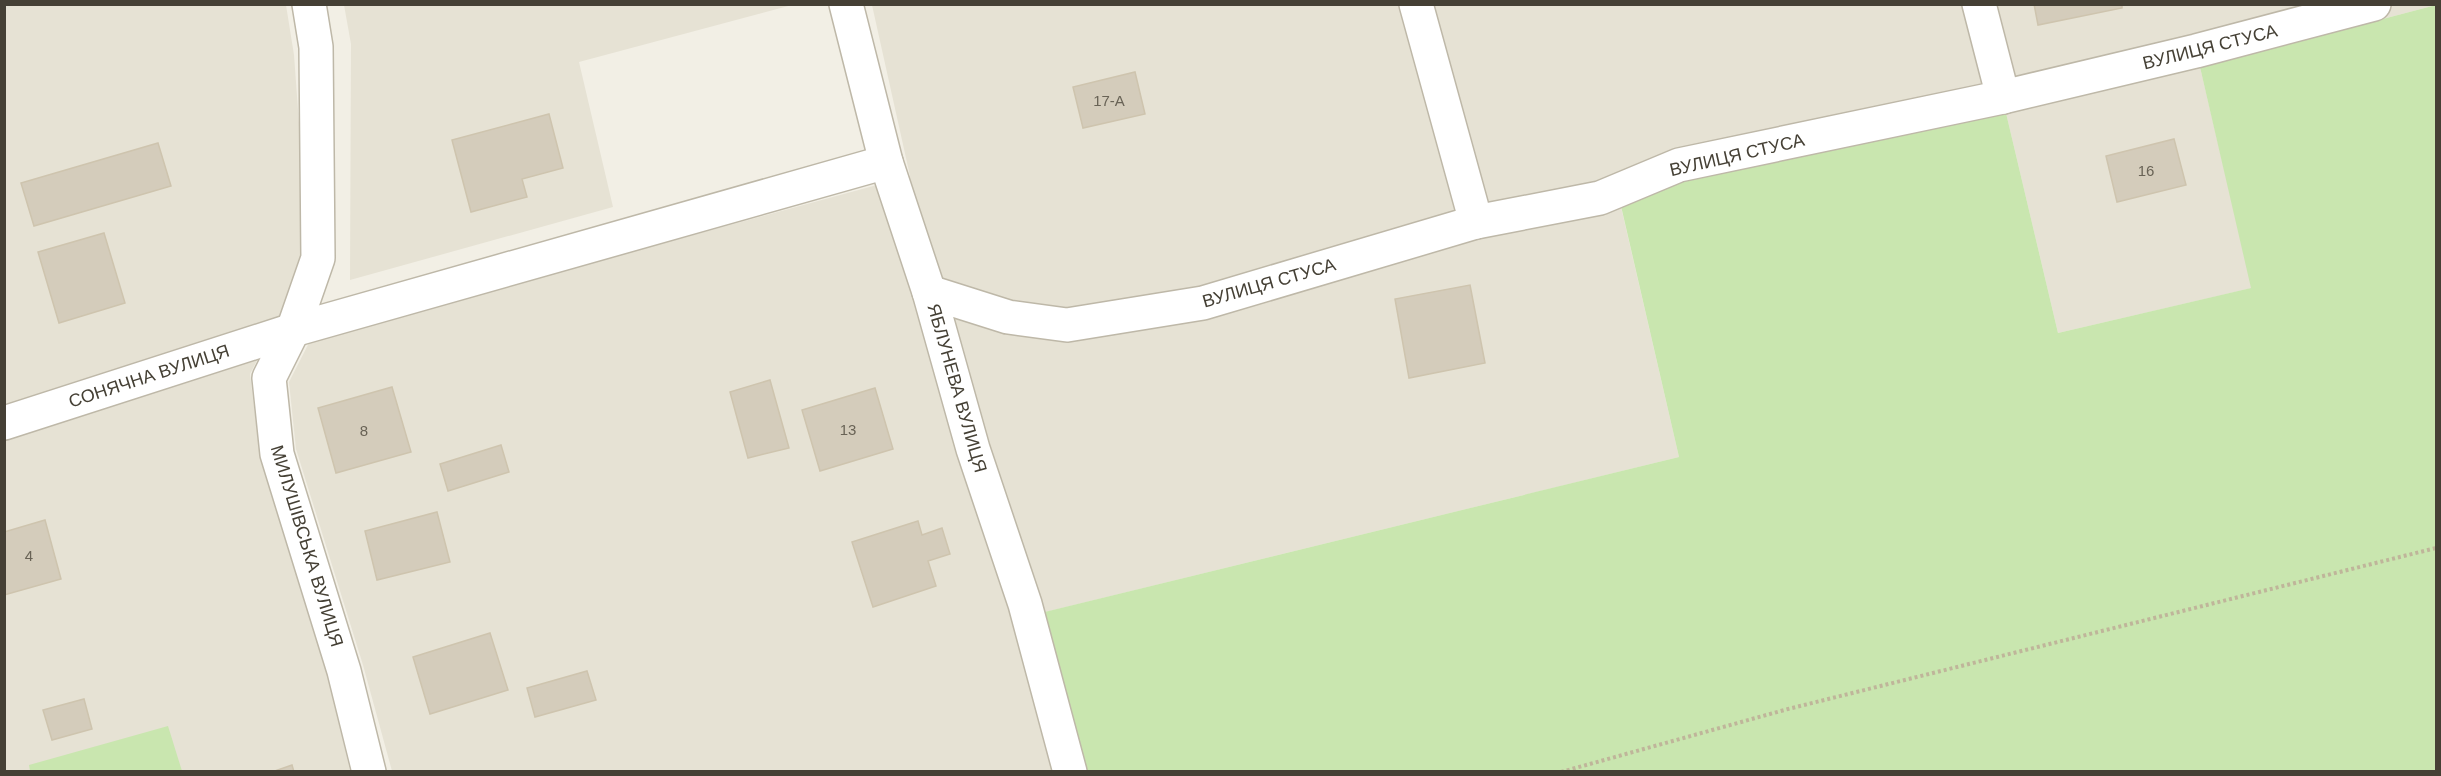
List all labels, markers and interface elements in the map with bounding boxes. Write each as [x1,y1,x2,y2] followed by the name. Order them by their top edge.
[2141,21,2279,73] street label: ВУЛИЦЯ СТУСА
[1093,92,1125,109] house number: 17-А
[1668,130,1806,180] street label: ВУЛИЦЯ СТУСА
[2138,162,2154,179] house number: 16
[1200,254,1338,312] street label: ВУЛИЦЯ СТУСА
[923,301,991,475] street label: ЯБЛУНЕВА ВУЛИЦЯ
[66,341,232,411] street label: СОНЯЧНА ВУЛИЦЯ
[840,421,856,438] house number: 13
[360,422,368,439] house number: 8
[267,443,347,649] street label: МИЛУШІВСЬКА ВУЛИЦЯ
[25,547,33,564] house number: 4

